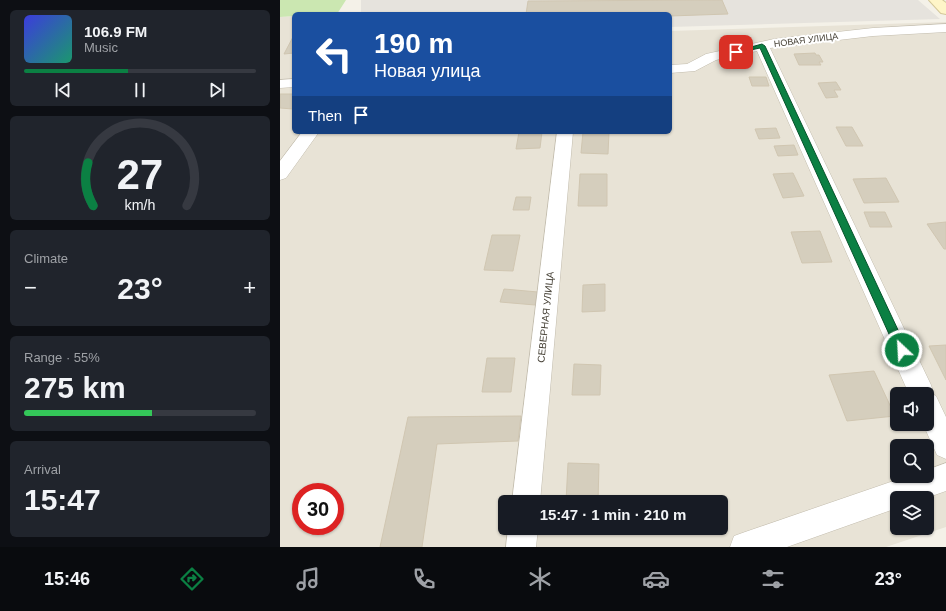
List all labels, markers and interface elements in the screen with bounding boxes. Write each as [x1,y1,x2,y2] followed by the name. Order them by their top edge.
[84,23,147,40] text: 106.9 FM
[308,28,360,80] icon: left
[374,28,453,59] text: 190 m
[773,31,839,49] street label: НОВАЯ УЛИЦА
[719,35,753,69] pin
[84,40,118,55] text: Music
[725,41,747,63] icon: arrive
[374,61,481,81] text: Новая улица
[52,79,74,101] icon: previous
[129,79,151,101] icon: pause
[206,79,228,101] icon: next
[350,104,372,126] icon: arrive
[308,107,342,124] text: Then
[117,151,163,198] text: 27
[125,196,156,212] text: km/h
[24,251,68,266] text: Climate
[535,271,556,363] street label: СЕВЕРНАЯ УЛИЦА
[117,272,163,305] text: 23°
[24,275,37,300] text: −
[243,275,256,300] text: +
[881,329,923,371] position arrow
[24,350,100,365] text: Range · 55%
[24,371,126,404] text: 275 km
[890,387,934,535] map controls
[890,387,934,431] button: sound
[890,439,934,483] button: search
[24,462,61,477] text: Arrival
[24,483,101,516] text: 15:47
[292,483,344,535] speed limit sign: 30
[890,491,934,535] button: layers
[540,506,686,523] text: 15:47 · 1 min · 210 m
[178,565,206,593] icon: directions
[294,565,322,593] icon: music
[410,565,438,593] icon: phone
[526,565,554,593] icon: climate
[642,565,670,593] icon: car
[759,565,787,593] icon: filters
[44,569,90,589] text: 15:46
[875,569,902,589] text: 23°

